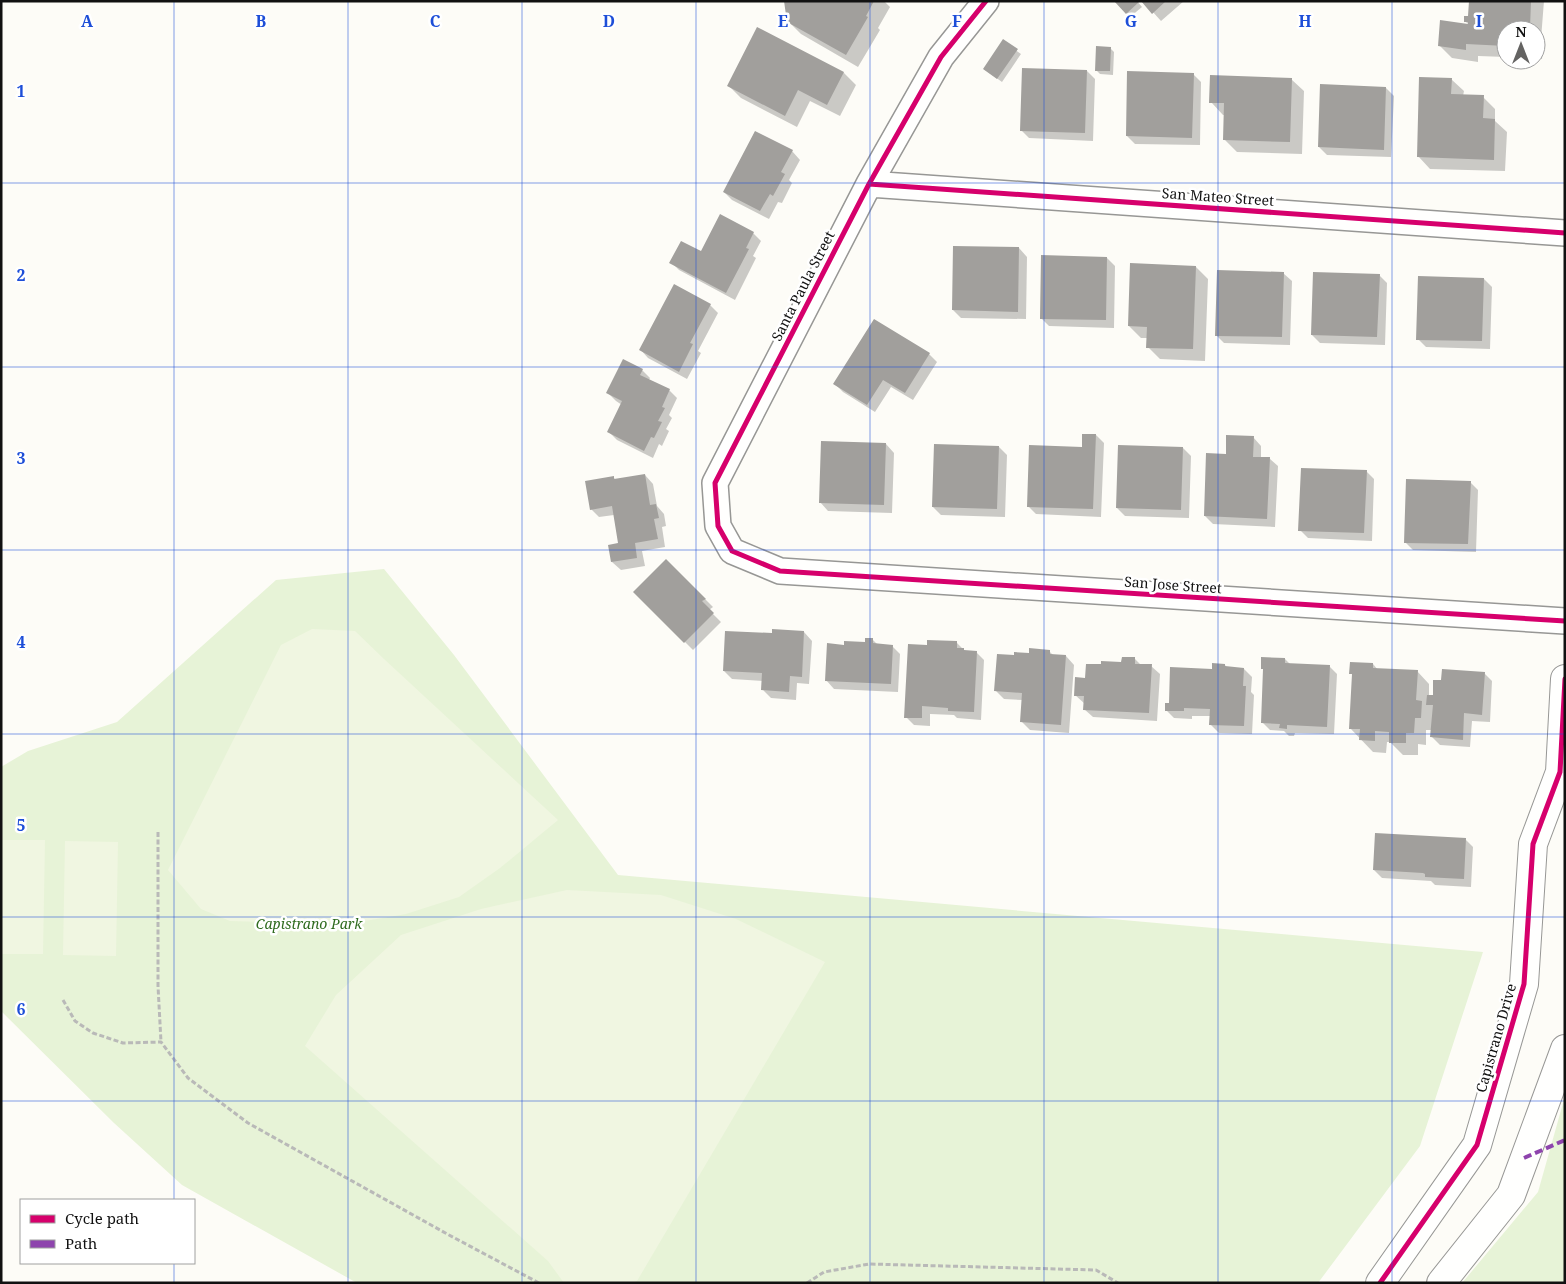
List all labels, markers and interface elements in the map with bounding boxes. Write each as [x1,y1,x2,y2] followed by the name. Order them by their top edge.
[81,10,94,32] text: A
[256,10,267,32] text: B
[430,10,441,32] text: C
[603,10,615,32] text: D
[778,10,788,32] text: E
[952,10,962,32] text: F
[1125,10,1137,32] text: G
[1298,10,1312,32] text: H
[1476,10,1482,32] text: I
[1496,20,1546,70] north arrow
[1515,22,1527,41] text: N
[16,80,26,102] text: 1
[1161,183,1275,210] street label: San Mateo Street
[767,227,839,344] street label: Santa Paula Street
[16,264,26,286] text: 2
[16,447,26,469] text: 3
[1124,572,1223,597] street label: San Jose Street
[16,631,26,653] text: 4
[16,814,26,836] text: 5
[256,914,363,933] park label: Capistrano Park
[1471,981,1520,1095] street label: Capistrano Drive
[16,998,26,1020] text: 6
[20,1199,195,1264] legend
[65,1208,140,1228] text: Cycle path
[65,1233,98,1253] text: Path

